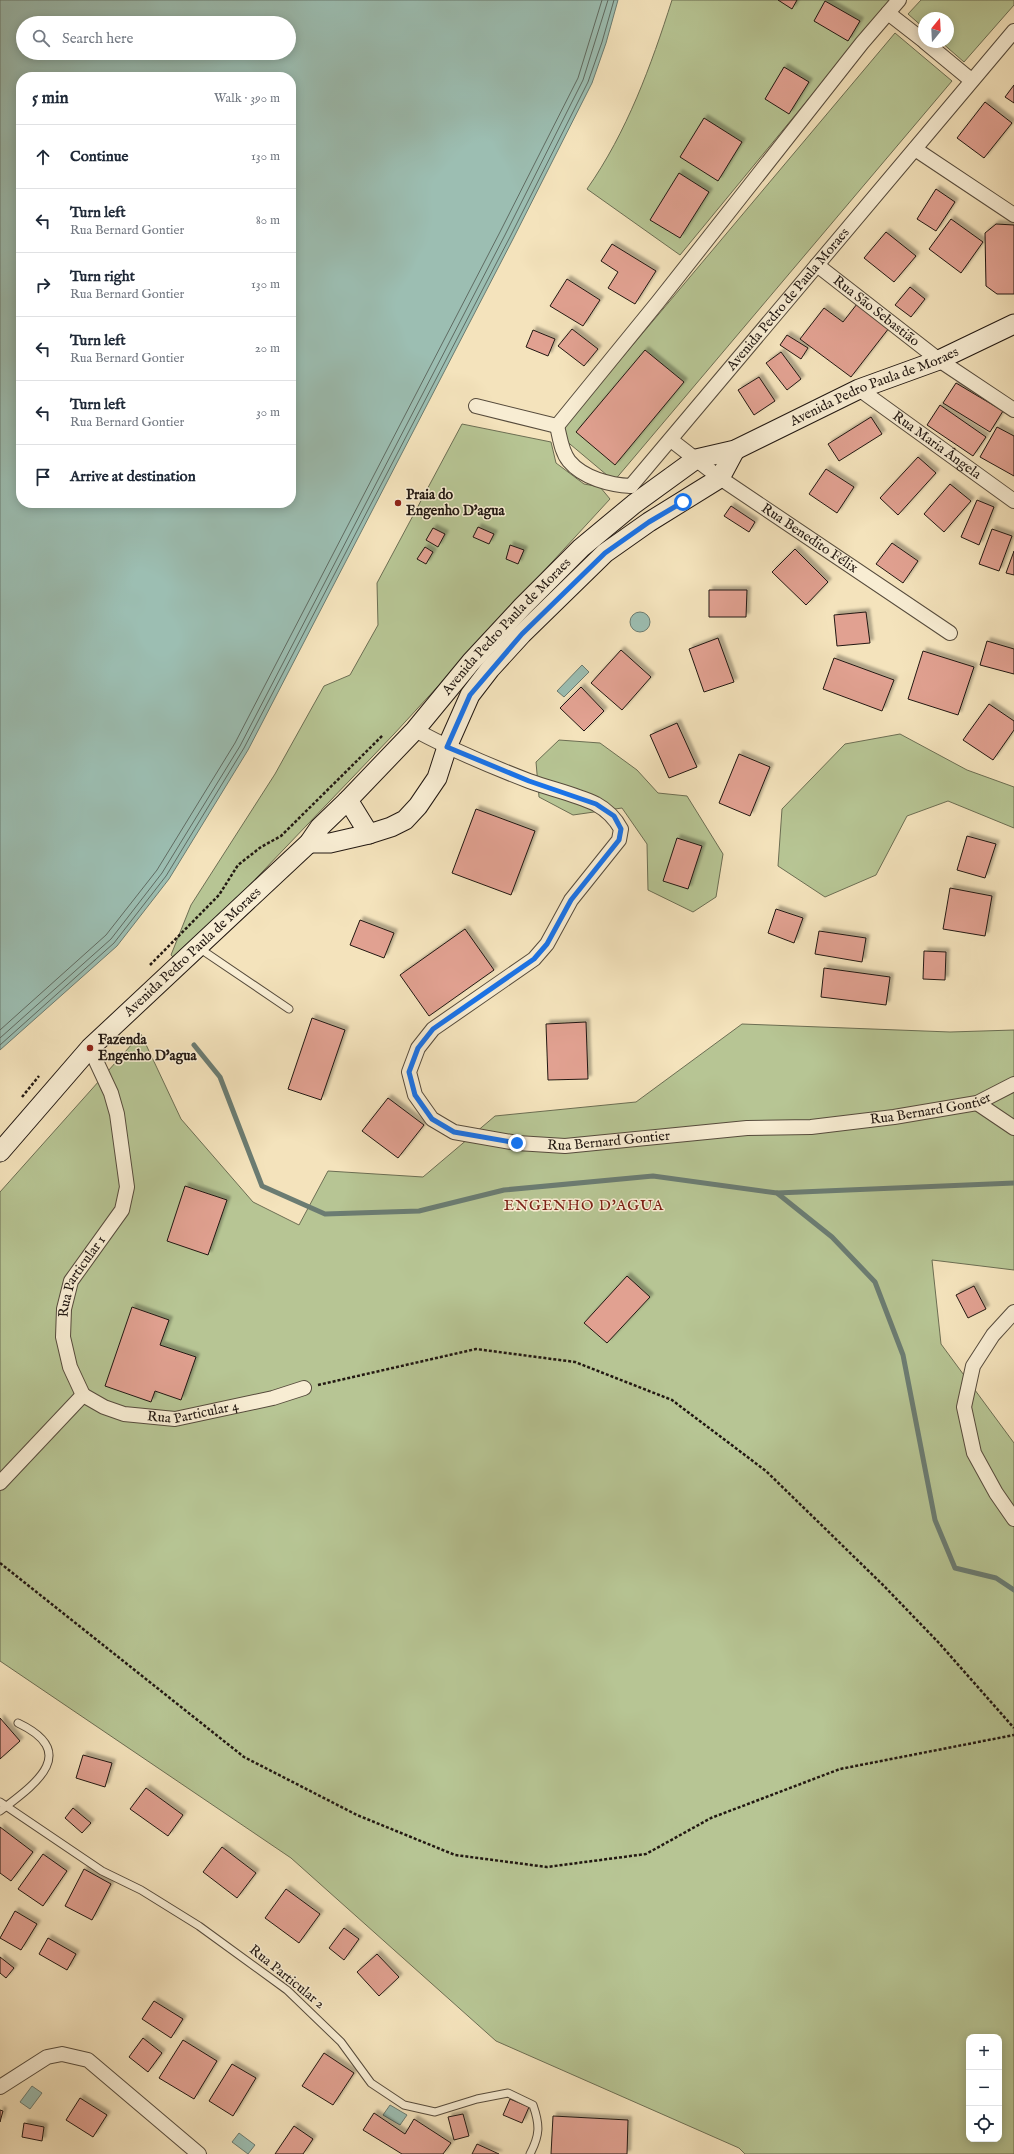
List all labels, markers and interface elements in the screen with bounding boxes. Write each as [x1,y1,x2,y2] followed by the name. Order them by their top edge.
[918,12,954,48] north arrow
[16,16,296,60] search box
[30,27,52,49] icon: search
[62,29,133,48] text: Search here
[32,88,69,109] text: 5 min
[214,90,280,107] text: Walk · 390 m
[32,146,54,168] icon: ahead
[70,147,128,166] text: Continue
[251,148,280,165] text: 130 m
[70,203,126,222] text: Turn left
[32,210,54,232] icon: left
[256,212,280,229] text: 80 m
[70,222,184,239] text: Rua Bernard Gontier
[722,224,853,375] street label: Avenida Pedro de Paula Moraes
[70,267,135,286] text: Turn right
[829,272,924,351] street label: Rua São Sebastião
[32,274,54,296] icon: right
[251,276,280,293] text: 130 m
[70,286,184,303] text: Rua Bernard Gontier
[70,331,126,350] text: Turn left
[32,338,54,360] icon: left
[255,340,280,357] text: 20 m
[786,343,962,431] street label: Avenida Pedro Paula de Moraes
[70,350,184,367] text: Rua Bernard Gontier
[70,395,126,414] text: Turn left
[32,402,54,424] icon: left
[256,404,280,421] text: 30 m
[889,407,985,484] street label: Rua Maria Ângela
[70,414,184,431] text: Rua Bernard Gontier
[32,466,54,488] icon: arrive
[70,467,196,486] text: Arrive at destination
[406,486,505,520] place label: Praia do Engenho D'agua
[674,493,692,511] route start
[393,498,403,508] marker: Praia do Engenho D'agua
[758,499,861,577] street label: Rua Benedito Félix
[438,554,575,700] street label: Avenida Pedro Paula de Moraes
[119,883,265,1021] street label: Avenida Pedro Paula de Moraes
[98,1031,197,1065] place label: Fazenda Engenho D'agua
[85,1043,95,1053] marker: Fazenda Engenho D'agua
[869,1088,994,1129] street label: Rua Bernard Gontier
[547,1127,671,1155] street label: Rua Bernard Gontier
[508,1134,526,1152] route end
[504,1196,664,1215] district label: ENGENHO D'AGUA
[55,1232,110,1318] street label: Rua Particular 1
[146,1397,240,1428] street label: Rua Particular 4
[245,1941,329,2013] street label: Rua Particular 2
[966,2034,1002,2142] map controls
[966,2034,1002,2070] button: +
[966,2070,1002,2106] button: −
[966,2106,1002,2142] button: locate

